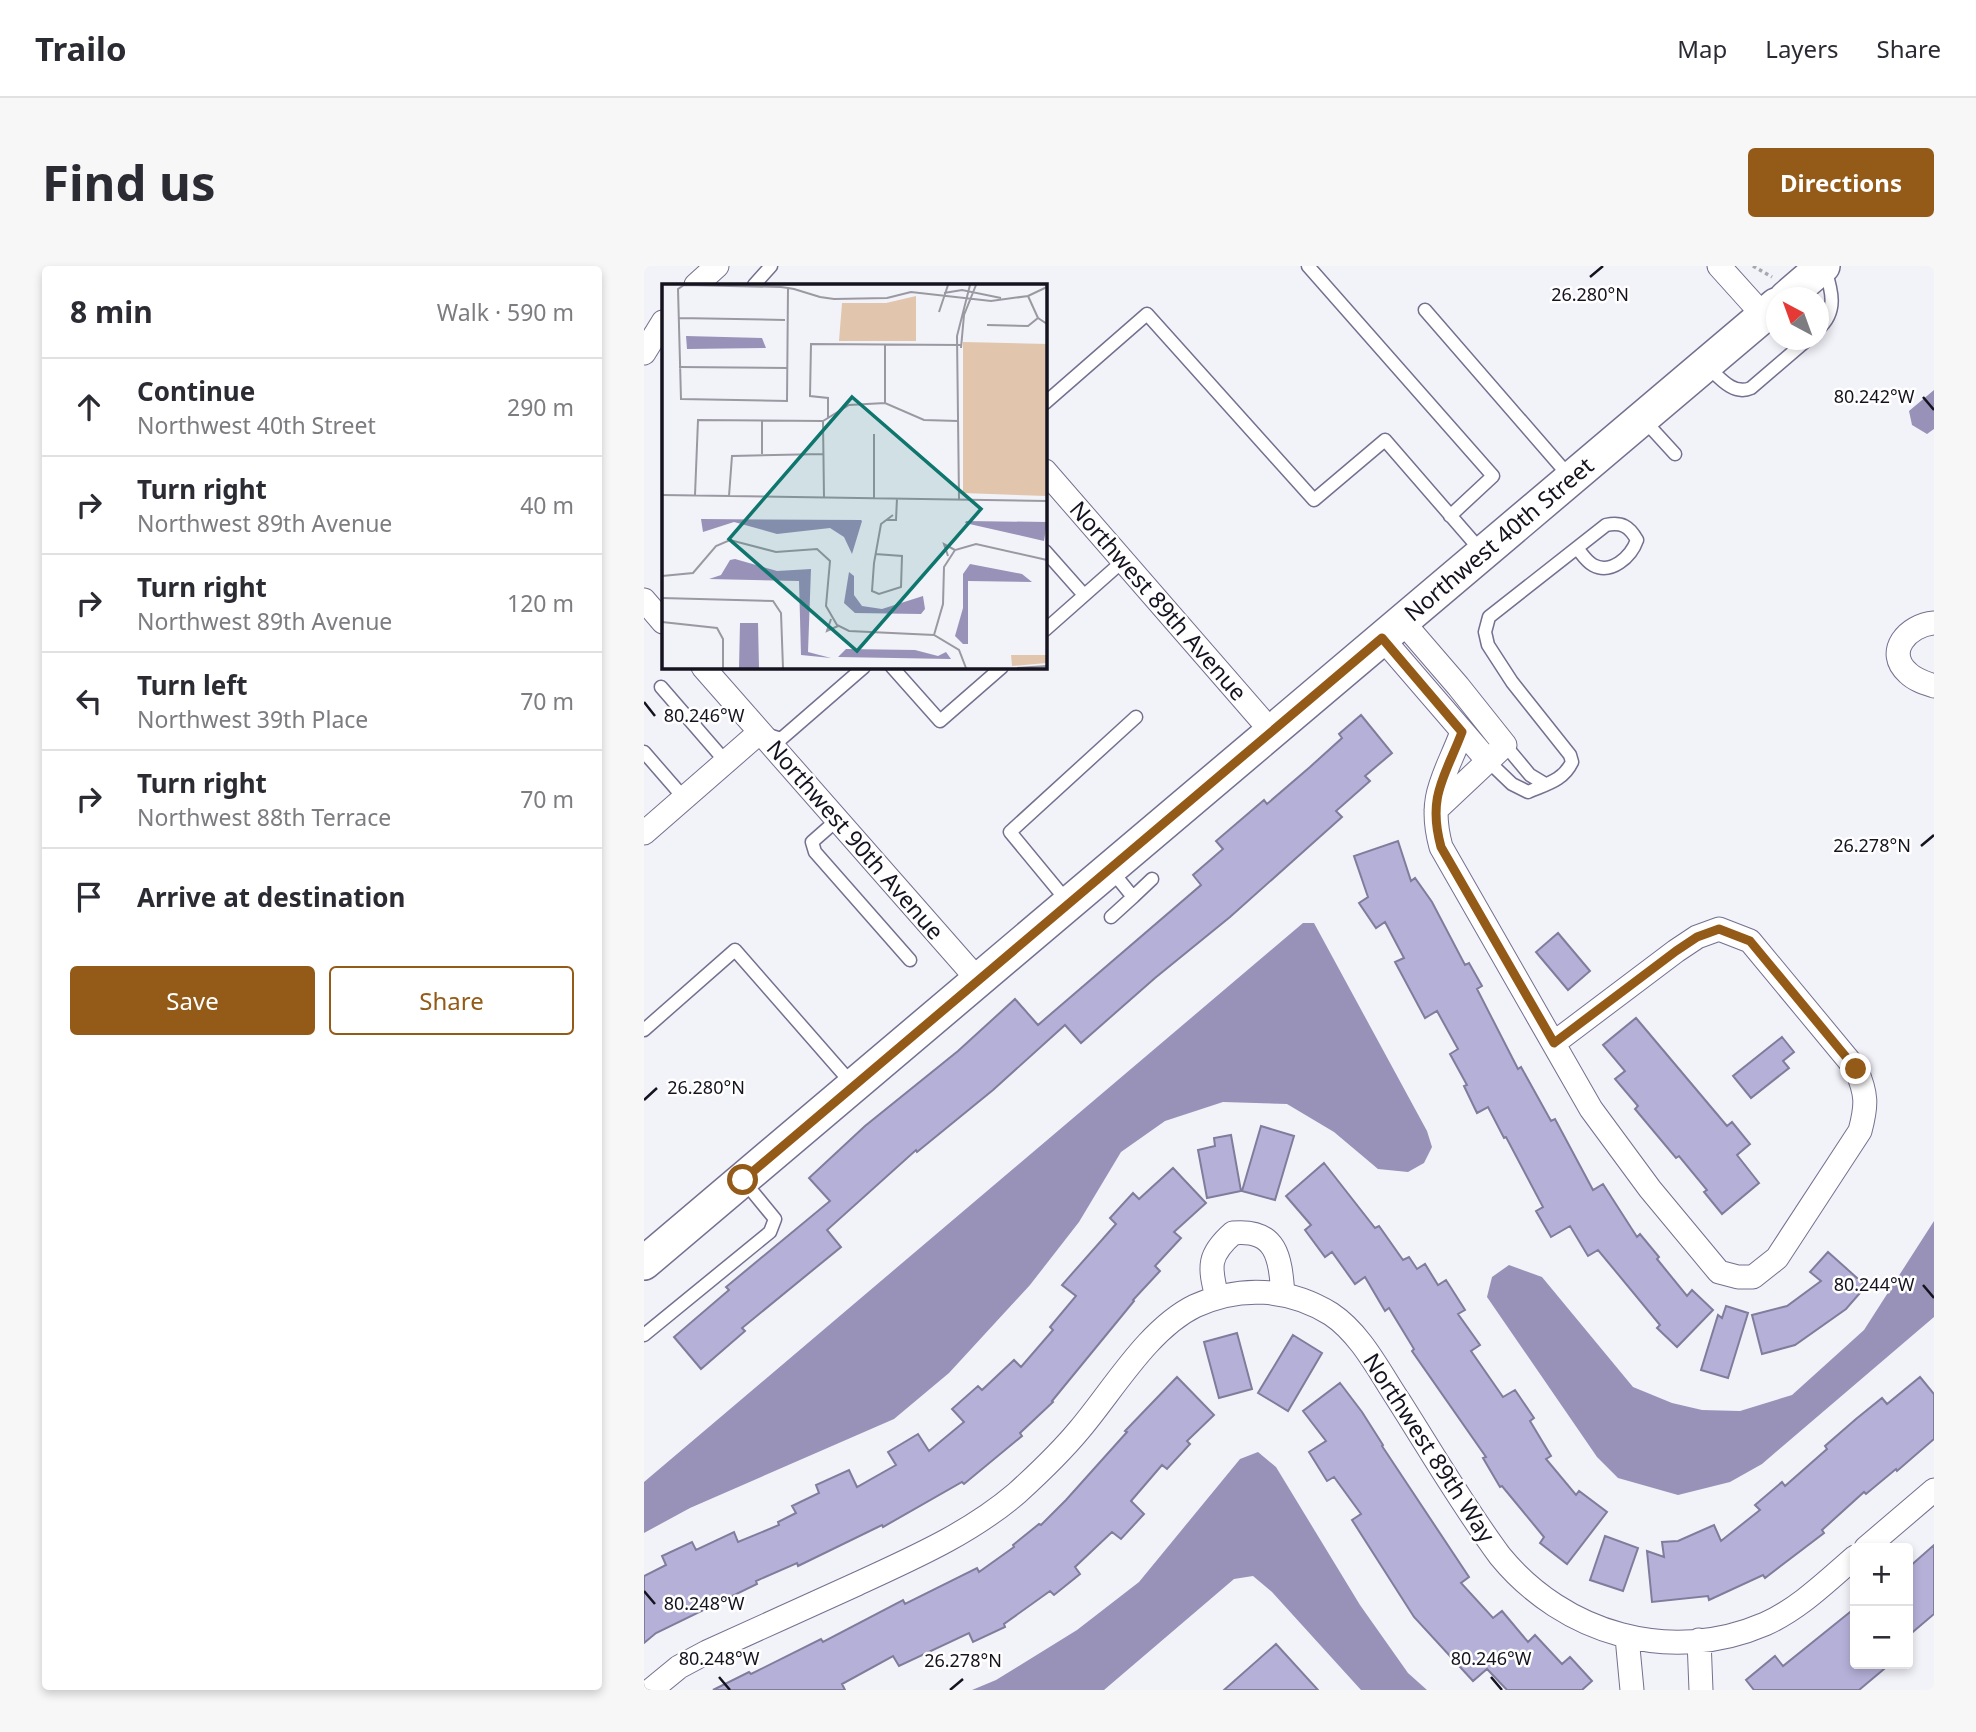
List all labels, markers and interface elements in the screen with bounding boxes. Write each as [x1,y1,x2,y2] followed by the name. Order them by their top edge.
[35,26,127,71] text: Trailo
[1677,32,1727,65] text: Map
[1765,32,1839,65] text: Layers
[1877,32,1941,65] text: Share
[1748,148,1934,217] button: Directions
[42,149,216,215] text: Find us
[1551,282,1629,306] text: 26.280°N
[662,284,1046,668] inset map
[1766,287,1829,350] north arrow
[70,291,153,332] text: 8 min
[437,296,574,328] text: Walk · 590 m
[137,373,255,409] text: Continue
[1834,384,1915,408] text: 80.242°W
[70,388,108,426] icon: ahead
[507,391,574,423] text: 290 m
[137,409,376,441] text: Northwest 40th Street
[1397,449,1600,628] street label: Northwest 40th Street
[137,471,267,507] text: Turn right
[70,486,108,524] icon: right
[520,489,574,521] text: 40 m
[1063,493,1255,707] street label: Northwest 89th Avenue
[137,507,392,539] text: Northwest 89th Avenue
[137,569,267,605] text: Turn right
[70,584,108,622] icon: right
[507,587,574,619] text: 120 m
[137,605,392,637] text: Northwest 89th Avenue
[137,667,248,703] text: Turn left
[70,682,108,720] icon: left
[520,685,574,717] text: 70 m
[137,703,368,735] text: Northwest 39th Place
[664,703,745,727] text: 80.246°W
[760,732,952,946] street label: Northwest 90th Avenue
[137,765,267,801] text: Turn right
[70,780,108,818] icon: right
[520,783,574,815] text: 70 m
[137,801,391,833] text: Northwest 88th Terrace
[1833,833,1911,857] text: 26.278°N
[70,878,108,916] icon: arrive
[137,879,406,915] text: Arrive at destination
[70,966,315,1035] button: Save
[329,966,574,1035] button: Share
[1840,1053,1871,1084] route end
[667,1075,745,1099] text: 26.280°N
[727,1164,758,1195] route start
[1834,1272,1915,1296] text: 80.244°W
[1356,1346,1503,1549] street label: Northwest 89th Way
[1850,1543,1913,1669] map controls
[1850,1543,1913,1606] button: +
[664,1591,745,1615] text: 80.248°W
[1850,1606,1913,1669] button: −
[679,1646,760,1670] text: 80.248°W
[1451,1646,1532,1670] text: 80.246°W
[924,1648,1002,1672] text: 26.278°N

